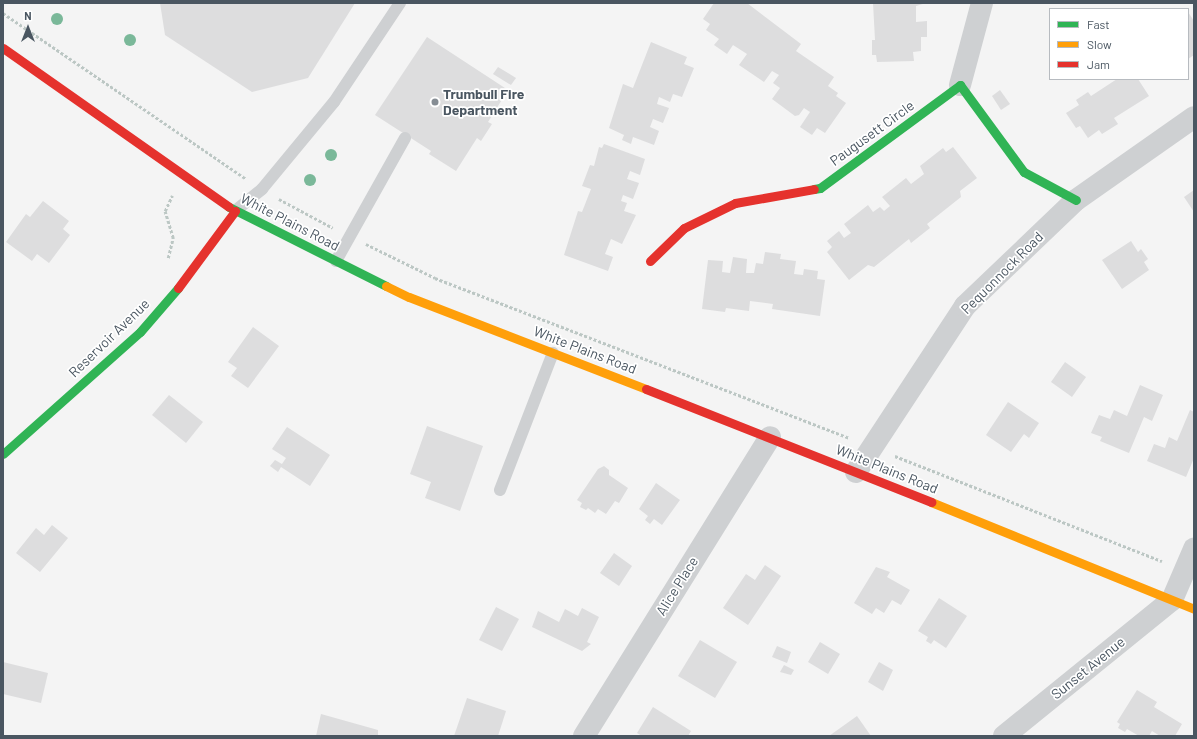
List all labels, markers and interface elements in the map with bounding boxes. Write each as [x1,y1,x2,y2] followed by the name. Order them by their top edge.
[8,8,48,48] north arrow
[1049,8,1189,80] legend
[24,9,32,22] text: N
[1087,17,1110,31] text: Fast
[1087,37,1112,51] text: Slow
[1087,57,1110,71] text: Jam
[443,86,524,118] place label: Trumbull Fire Department
[430,97,440,107] marker: Trumbull Fire Department
[827,97,917,169] street label: Paugusett Circle
[238,190,342,254] street label: White Plains Road
[958,229,1046,317] street label: Pequonnock Road
[65,295,153,381] street label: Reservoir Avenue
[531,323,639,377] street label: White Plains Road
[833,441,941,497] street label: White Plains Road
[652,553,702,619] street label: Alice Place
[1048,633,1128,703] street label: Sunset Avenue

